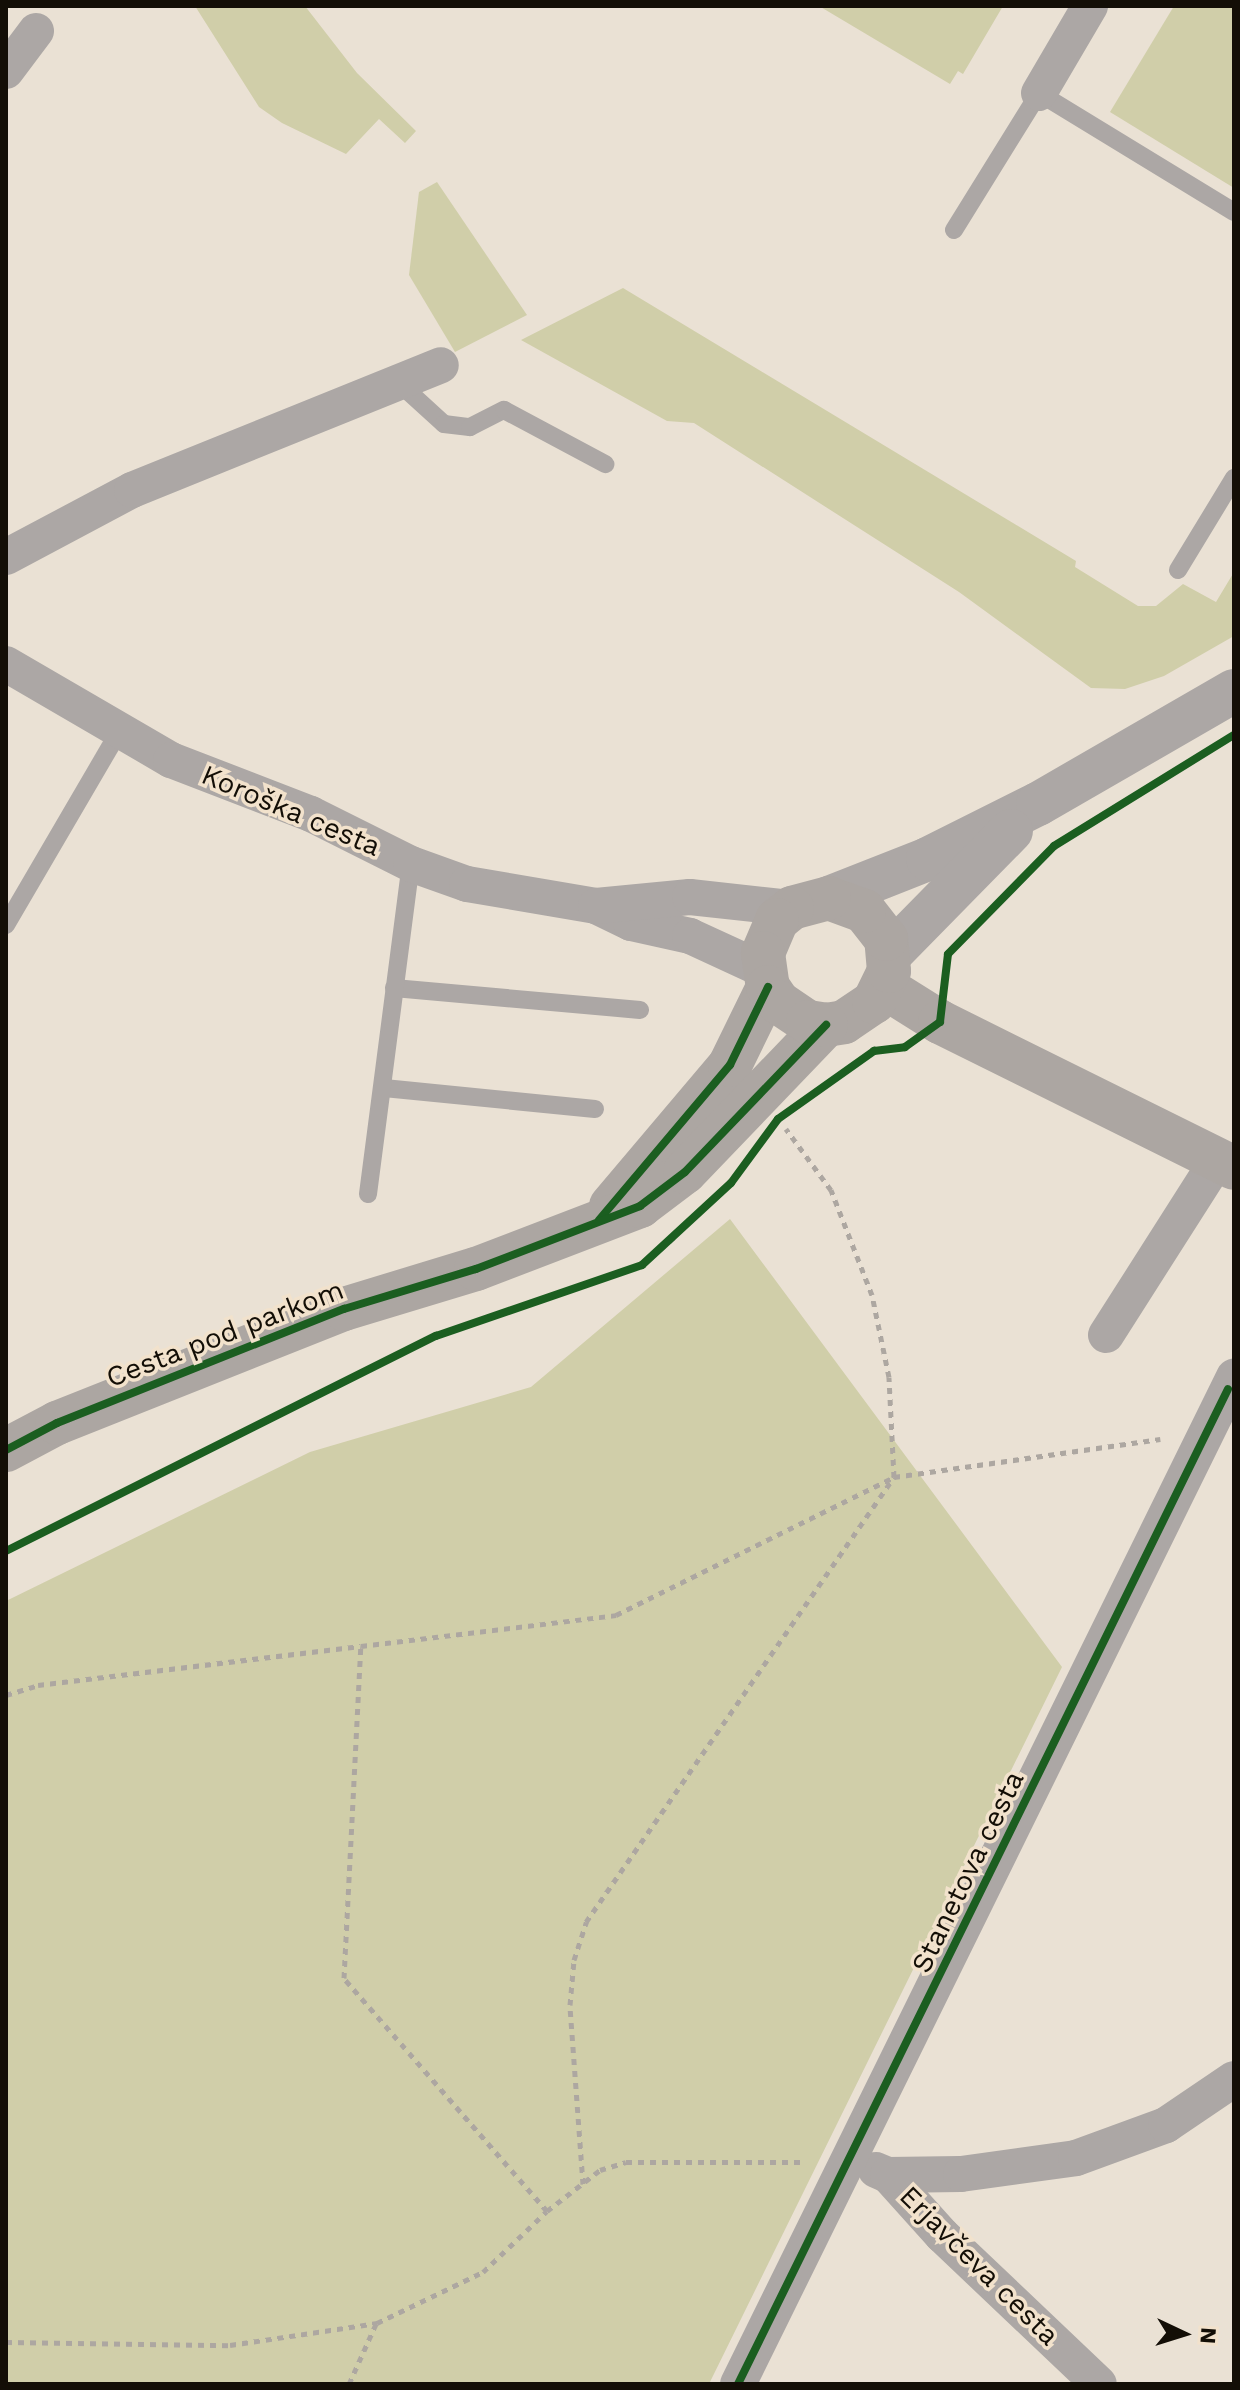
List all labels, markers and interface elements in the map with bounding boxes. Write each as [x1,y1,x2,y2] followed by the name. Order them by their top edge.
[196,758,386,864] street label: Koroška cesta
[101,1273,349,1395] street label: Cesta pod parkom
[904,1765,1032,1979] street label: Stanetova cesta
[892,2179,1066,2353] street label: Erjavčeva cesta
[1144,2294,1224,2374] north arrow
[1195,2327,1221,2345] text: N

